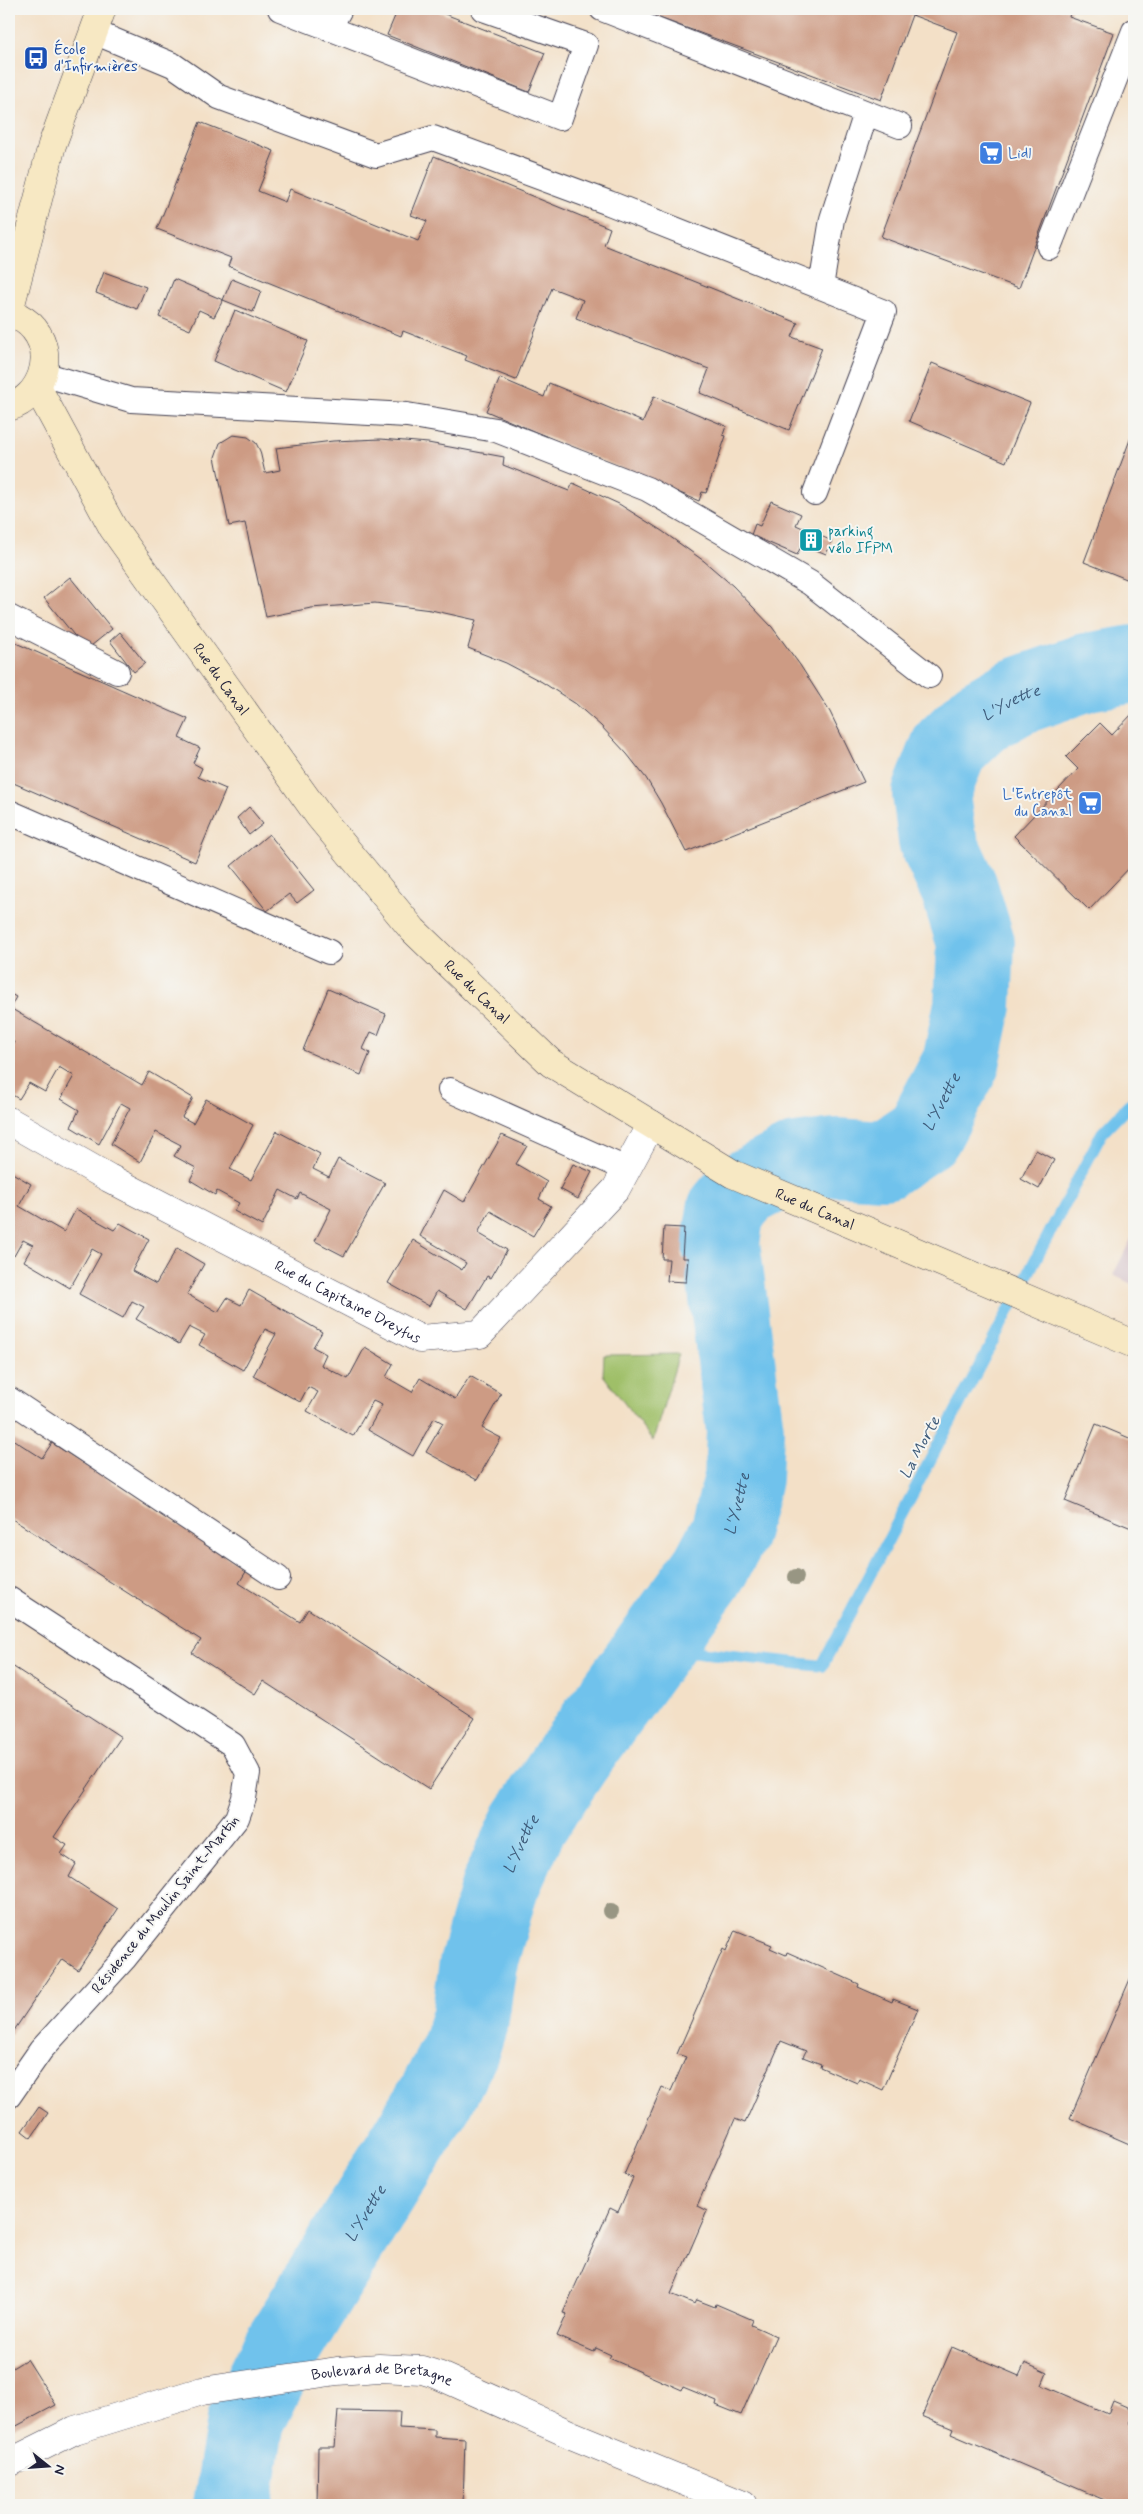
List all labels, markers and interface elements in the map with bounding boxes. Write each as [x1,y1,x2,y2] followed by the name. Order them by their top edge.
[54,39,138,77] place label: École d'Infirmières
[23,45,49,71] bus stop icon: École d'Infirmières
[978,140,1004,166] supermarket icon: Lidl
[1008,144,1031,164] place label: Lidl
[828,522,893,559] place label: parking vélo IFPM
[798,527,824,553] building icon: parking vélo IFPM
[188,640,253,720] street label: Rue du Canal
[978,680,1044,727] water label: L'Yvette
[1003,785,1072,822] place label: L'Entrepôt du Canal
[1077,790,1103,816] supermarket icon: L'Entrepôt du Canal
[439,956,514,1029] street label: Rue du Canal
[918,1069,966,1135] water label: L'Yvette
[772,1184,857,1235] street label: Rue du Canal
[271,1256,424,1349] street label: Rue du Capitaine Dreyfus
[895,1412,946,1483] water label: La Morte
[720,1472,755,1537] water label: L'Yvette
[498,1810,545,1877] water label: L'Yvette
[87,1811,244,1998] street label: Résidence du Moulin Saint-Martin
[341,2180,392,2246] water label: L'Yvette
[310,2359,456,2391] street label: Boulevard de Bretagne
[22,2442,72,2492] north arrow
[50,2462,69,2477] text: N

